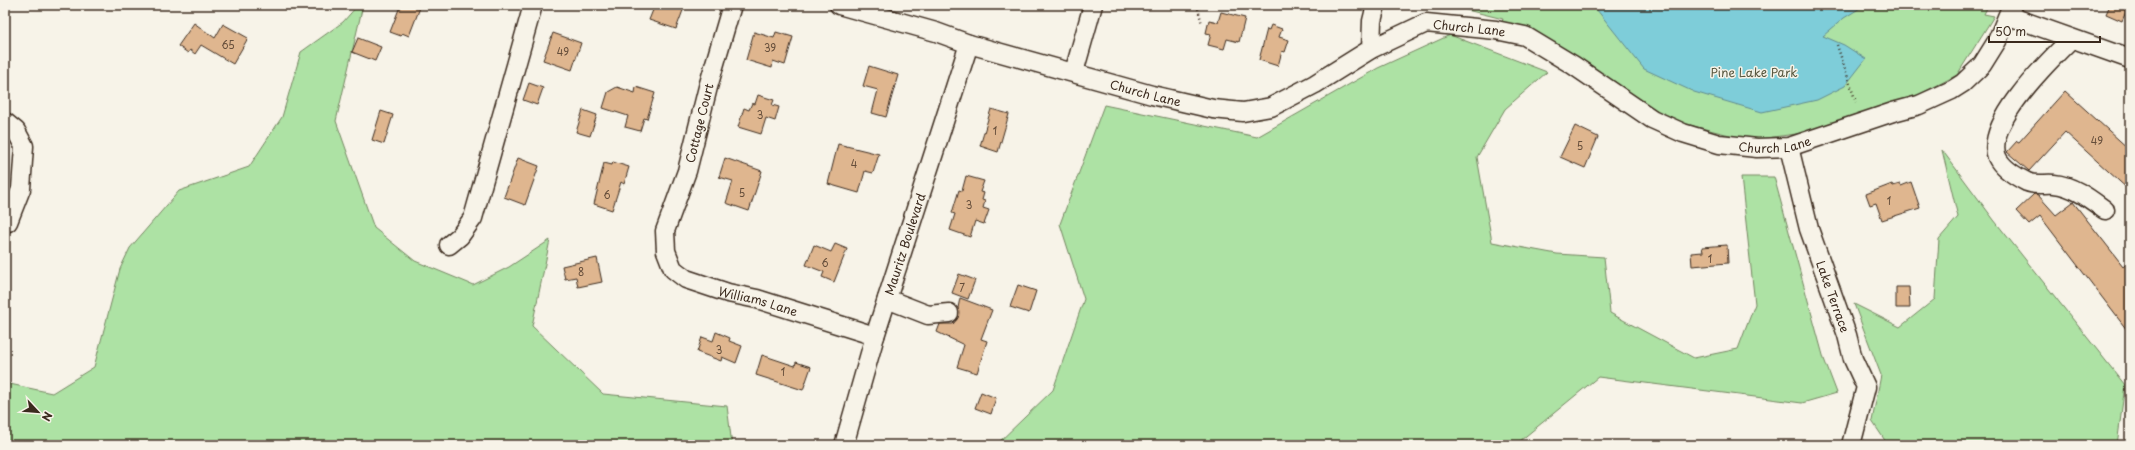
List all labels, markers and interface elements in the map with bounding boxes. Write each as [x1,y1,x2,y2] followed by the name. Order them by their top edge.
[1432,15,1508,41] street label: Church Lane
[1989,18,2100,44] scale bar
[1995,22,2026,40] text: 50 m
[221,37,235,52] house number: 65
[764,40,776,55] house number: 39
[557,44,569,59] house number: 49
[1710,63,1798,81] park label: Pine Lake Park
[1108,75,1183,110] street label: Church Lane
[680,81,718,165] street label: Cottage Court
[757,107,763,122] house number: 3
[993,123,997,138] house number: 1
[1738,131,1813,157] street label: Church Lane
[2091,133,2103,148] house number: 49
[1577,138,1583,153] house number: 5
[851,156,858,171] house number: 4
[739,185,745,200] house number: 5
[603,187,611,202] house number: 6
[880,190,930,297] street label: Mauritz Boulevard
[1887,193,1891,208] house number: 1
[966,197,972,212] house number: 3
[1708,251,1712,266] house number: 1
[821,255,829,270] house number: 6
[1812,258,1854,335] street label: Lake Terrace
[578,264,584,279] house number: 8
[959,280,965,295] house number: 7
[716,281,800,320] street label: Williams Lane
[716,342,722,357] house number: 3
[781,364,785,379] house number: 1
[18,392,58,432] north arrow
[38,409,57,425] text: N

